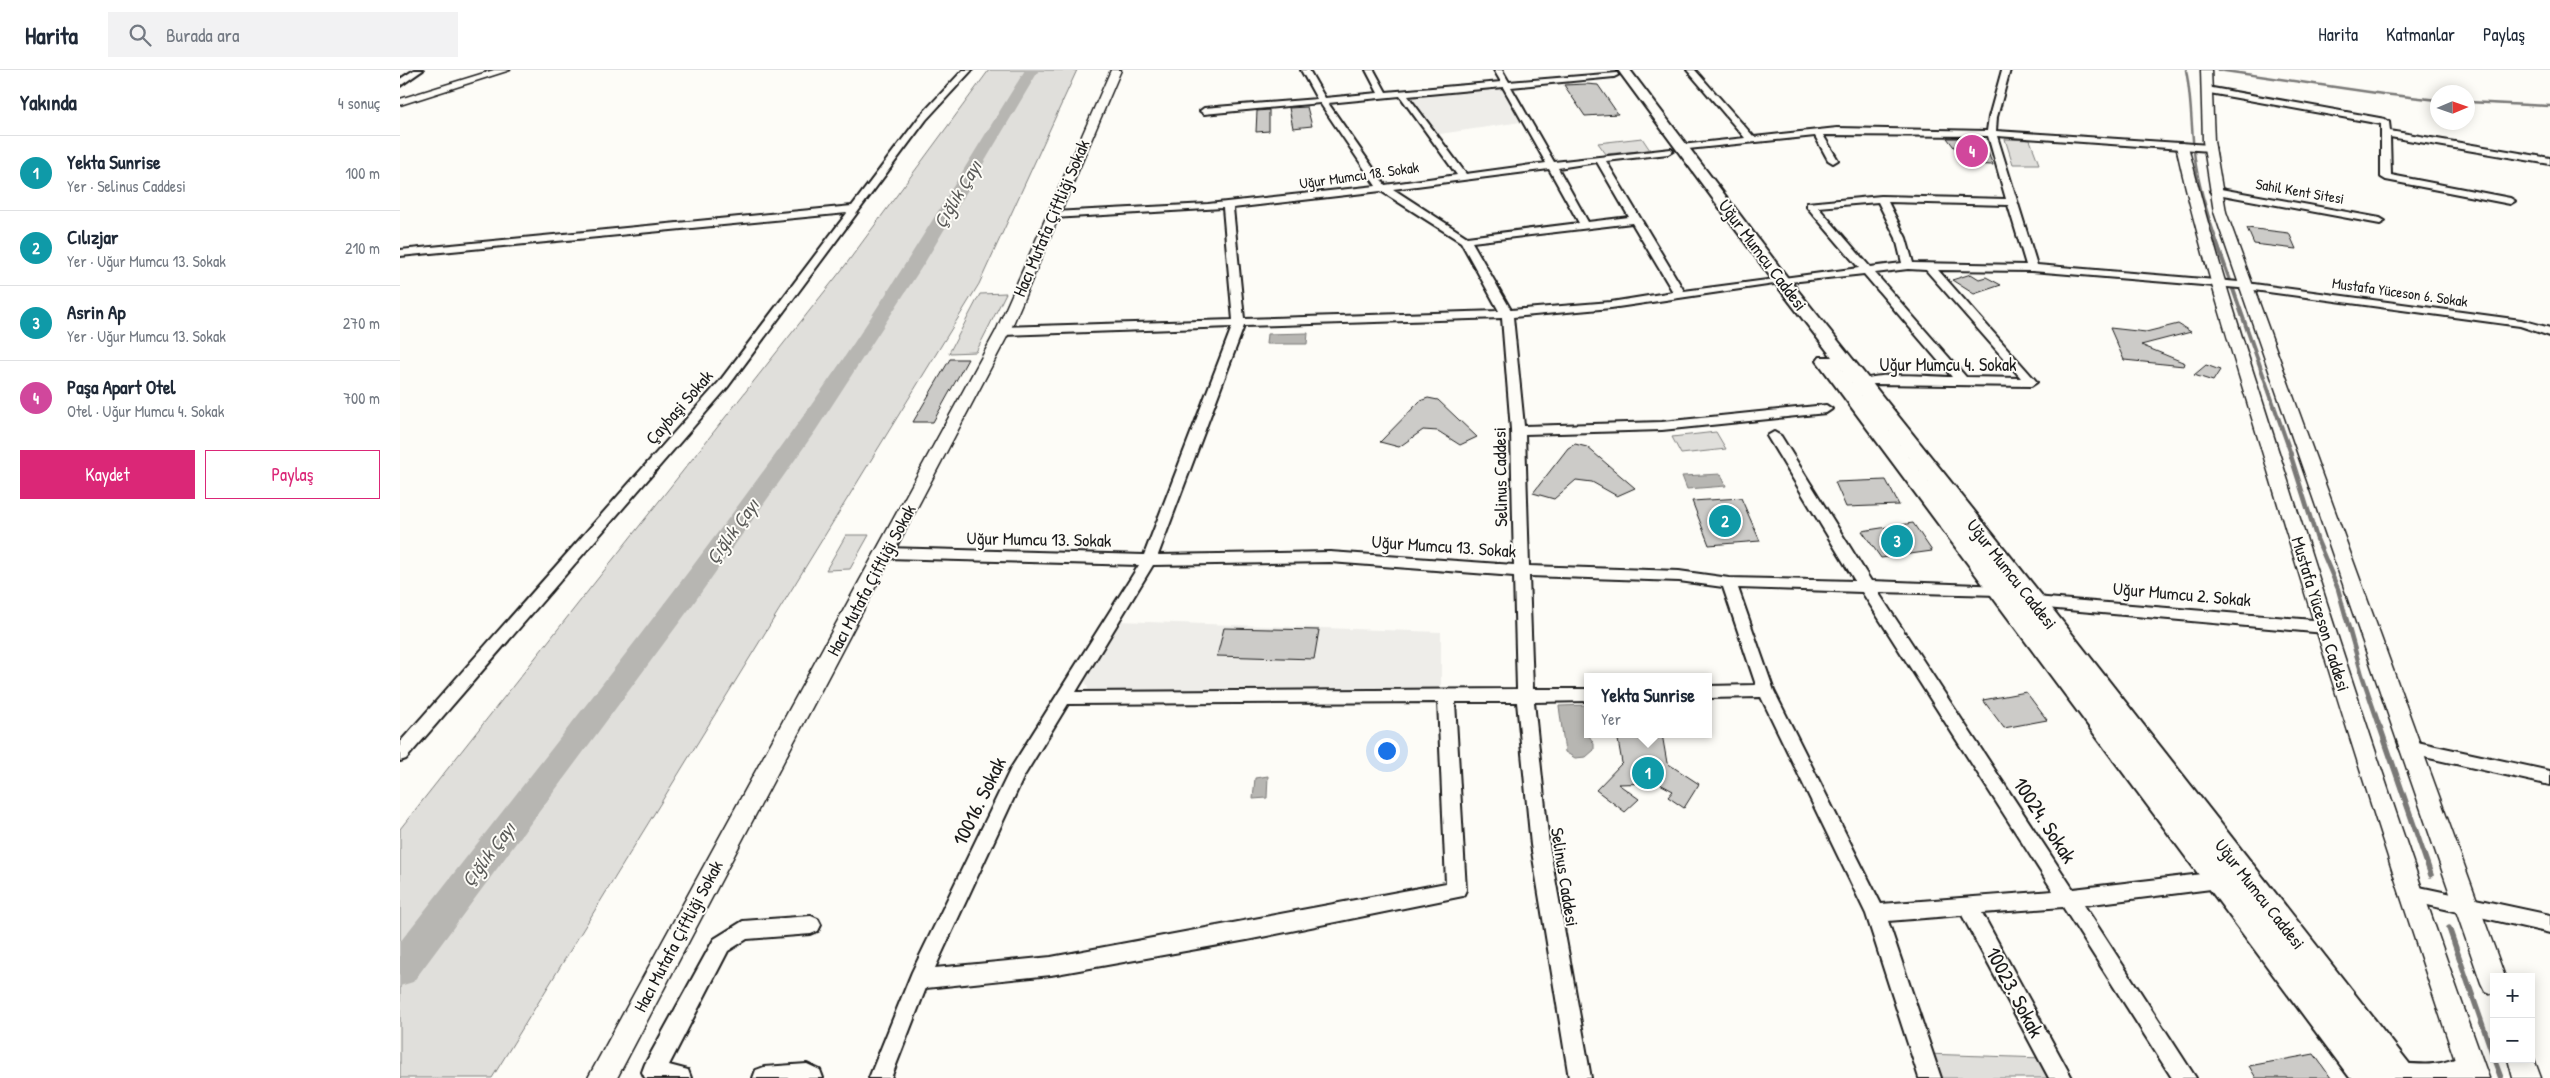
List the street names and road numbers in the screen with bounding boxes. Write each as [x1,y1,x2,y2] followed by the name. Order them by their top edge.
[1007,135,1096,300] street label: Hacı Mutafa Çiftliği Sokak
[1298,156,1420,194] street label: Uğur Mumcu 18. Sokak
[2254,173,2346,209] street label: Sahil Kent Sitesi
[1713,194,1813,316] street label: Uğur Mumcu Caddesi
[2331,272,2469,312] street label: Mustafa Yüceson 6. Sokak
[1880,352,2017,377] street label: Uğur Mumcu 4. Sokak
[640,364,719,450] street label: Çaybaşi Sokak
[1487,427,1513,527] street label: Selinus Caddesi
[820,499,922,660] street label: Hacı Mutafa Çiftliği Sokak
[1961,514,2063,634] street label: Uğur Mumcu Caddesi
[966,525,1112,553] street label: Uğur Mumcu 13. Sokak
[1371,528,1518,564] street label: Uğur Mumcu 13. Sokak
[2286,534,2356,694] street label: Mustafa Yüceson Caddesi
[2112,576,2253,613] street label: Uğur Mumcu 2. Sokak
[945,751,1013,850] street label: 10016. Sokak
[2006,771,2084,869] street label: 10024. Sokak
[1545,826,1585,928] street label: Selinus Caddesi
[2209,834,2311,954] street label: Uğur Mumcu Caddesi
[627,855,729,1016] street label: Hacı Mutafa Çiftliği Sokak
[1979,942,2051,1043] street label: 10023. Sokak

